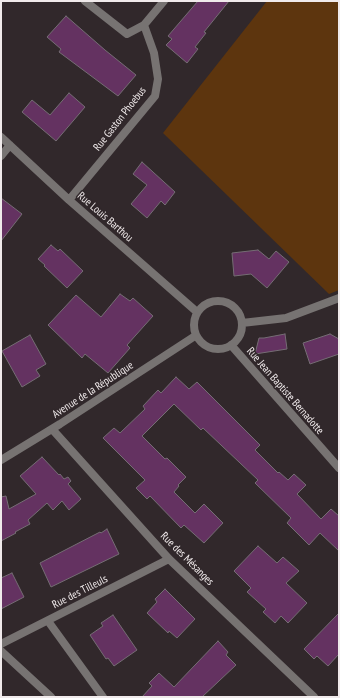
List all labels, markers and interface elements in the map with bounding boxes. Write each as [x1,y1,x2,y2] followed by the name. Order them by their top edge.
[91,84,149,154] street label: Rue Gaston Phoebus
[75,189,135,245] street label: Rue Louis Barthou
[244,345,326,437] street label: Rue Jean Baptiste Bernadotte
[50,359,136,421] street label: Avenue de la République
[158,530,216,588] street label: Rue des Mésanges
[50,572,110,612] street label: Rue des Tilleuls

